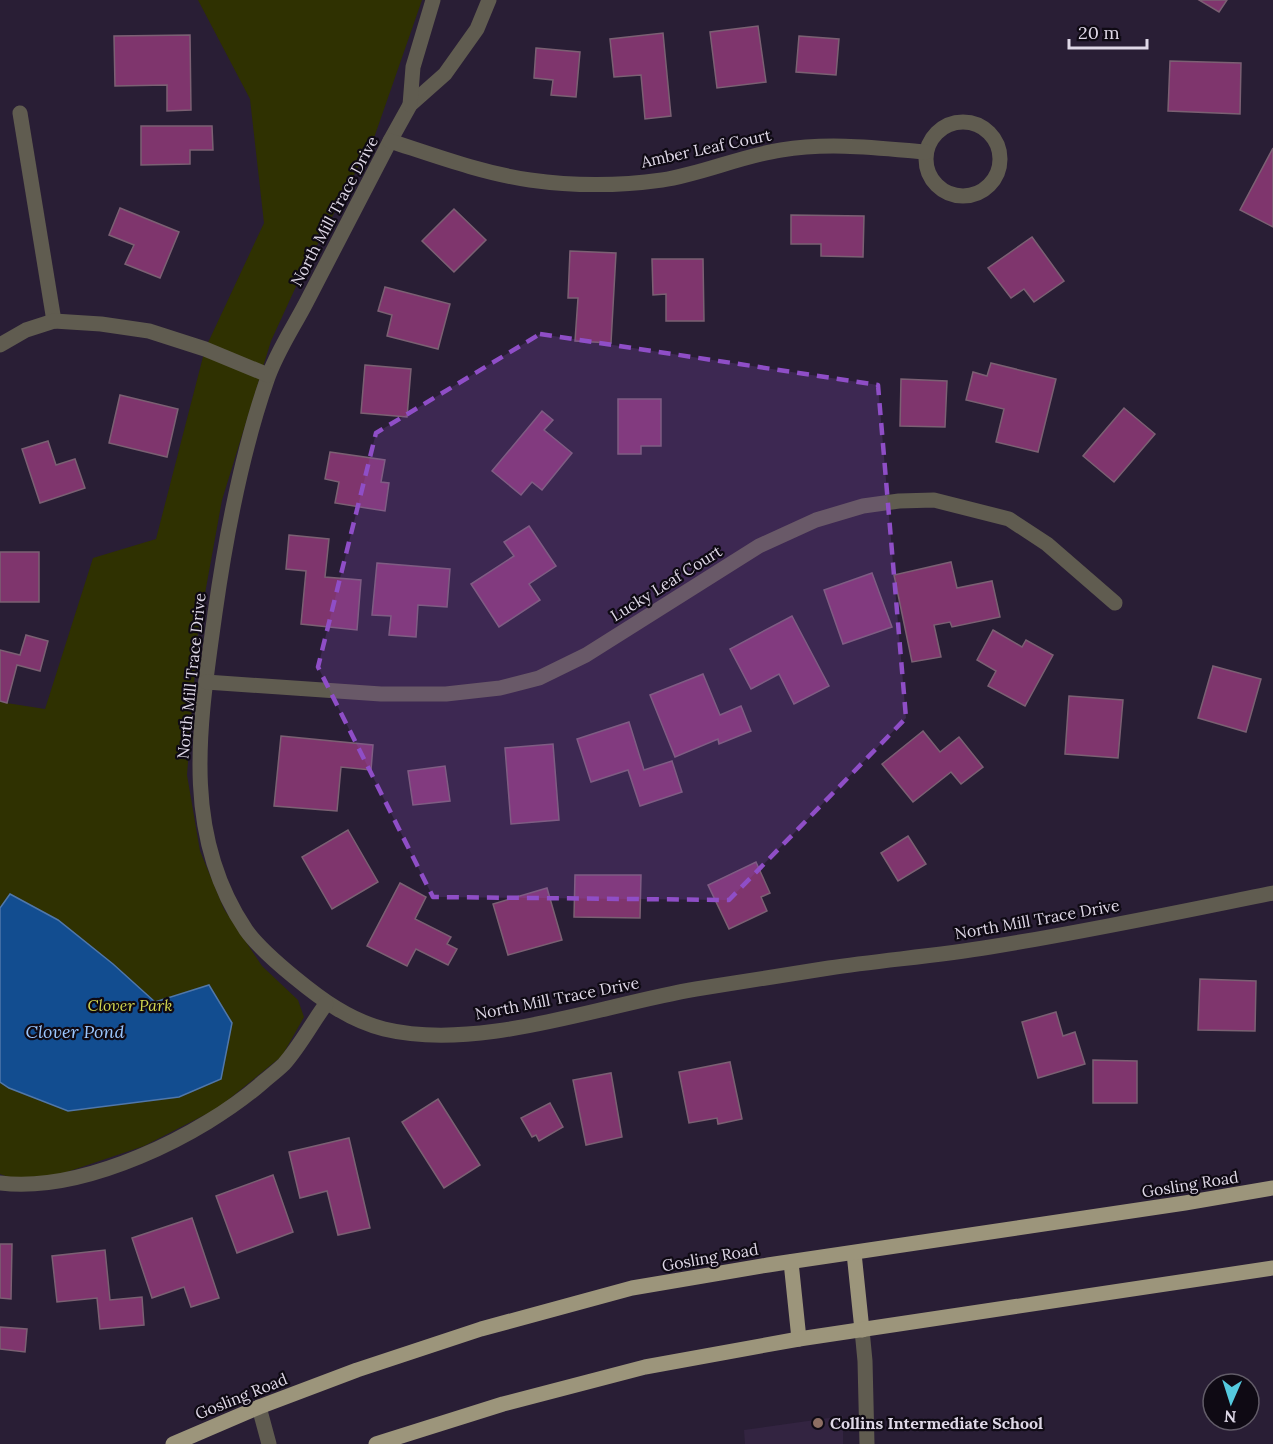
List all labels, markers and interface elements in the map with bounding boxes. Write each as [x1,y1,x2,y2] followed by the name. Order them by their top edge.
[1069,12,1147,50] scale bar
[1078,21,1120,44] text: 20 m
[638,124,774,172] street label: Amber Leaf Court
[286,132,382,289] street label: North Mill Trace Drive
[607,540,726,625] street label: Lucky Leaf Court
[172,592,210,760] street label: North Mill Trace Drive
[953,895,1121,943] street label: North Mill Trace Drive
[473,972,641,1024] street label: North Mill Trace Drive
[88,995,172,1015] park label: Clover Park
[26,1020,124,1043] water label: Clover Pond
[1140,1166,1240,1202] street label: Gosling Road
[660,1239,760,1275] street label: Gosling Road
[192,1368,290,1424] street label: Gosling Road
[1201,1372,1261,1432] north arrow
[1224,1407,1237,1427] text: N
[830,1413,1043,1433] place label: Collins Intermediate School
[811,1416,825,1430] marker: Collins Intermediate School

